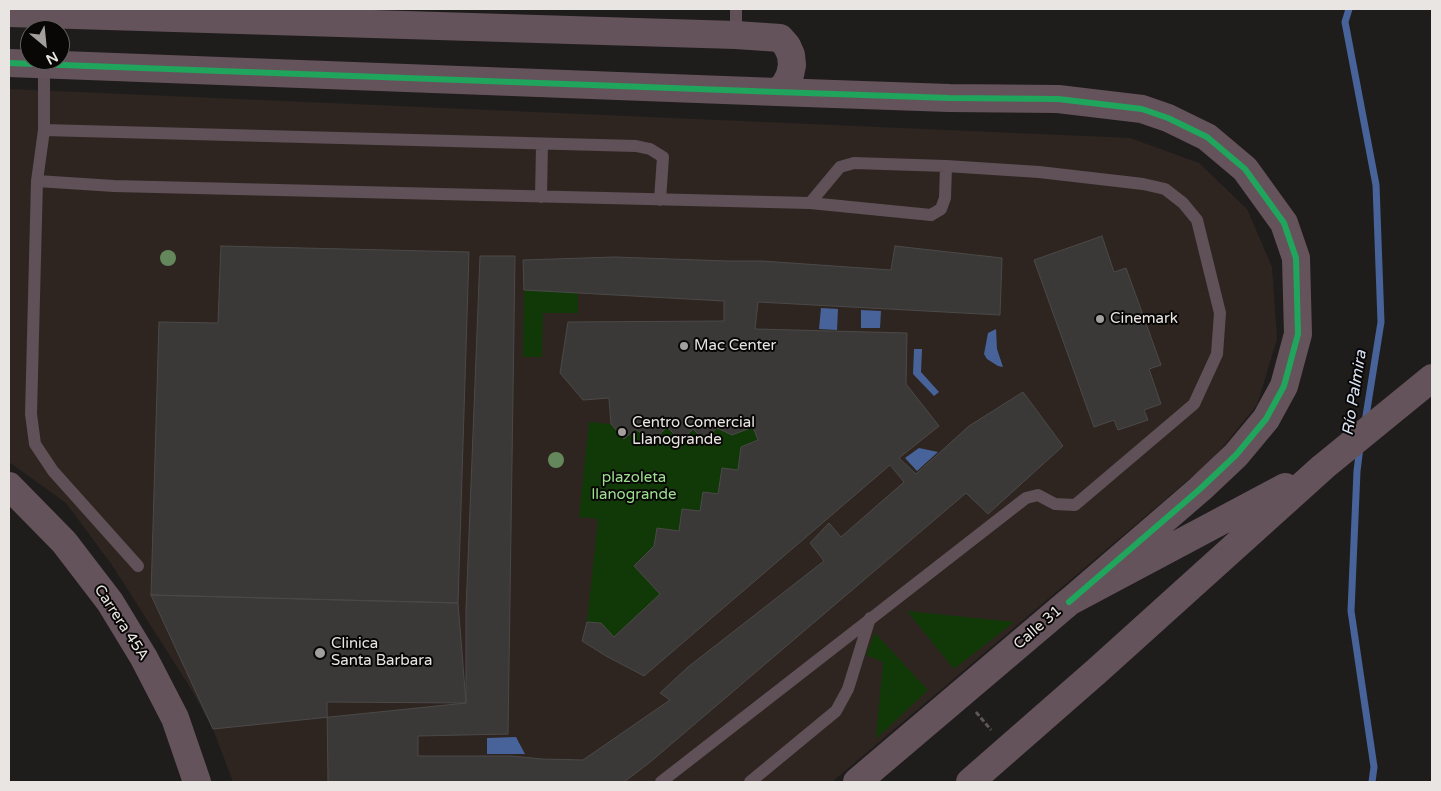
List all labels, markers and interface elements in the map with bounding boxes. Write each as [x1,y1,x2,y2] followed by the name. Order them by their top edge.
[20,20,70,70] north arrow
[43,48,61,68] text: N
[1110,310,1178,328] place label: Cinemark
[1094,313,1106,325] marker: Cinemark
[694,337,776,355] place label: Mac Center
[678,340,690,352] marker: Mac Center
[1339,349,1371,437] water label: Río Palmira
[632,414,755,449] place label: Centro Comercial Llanogrande
[616,426,628,438] marker: Centro Comercial Llanogrande
[592,469,676,504] park label: plazoleta llanogrande
[90,582,152,664] street label: Carrera 45A
[1010,602,1066,654] street label: Calle 31
[331,635,432,670] place label: Clinica Santa Barbara
[313,646,327,660] marker: Clinica Santa Barbara

